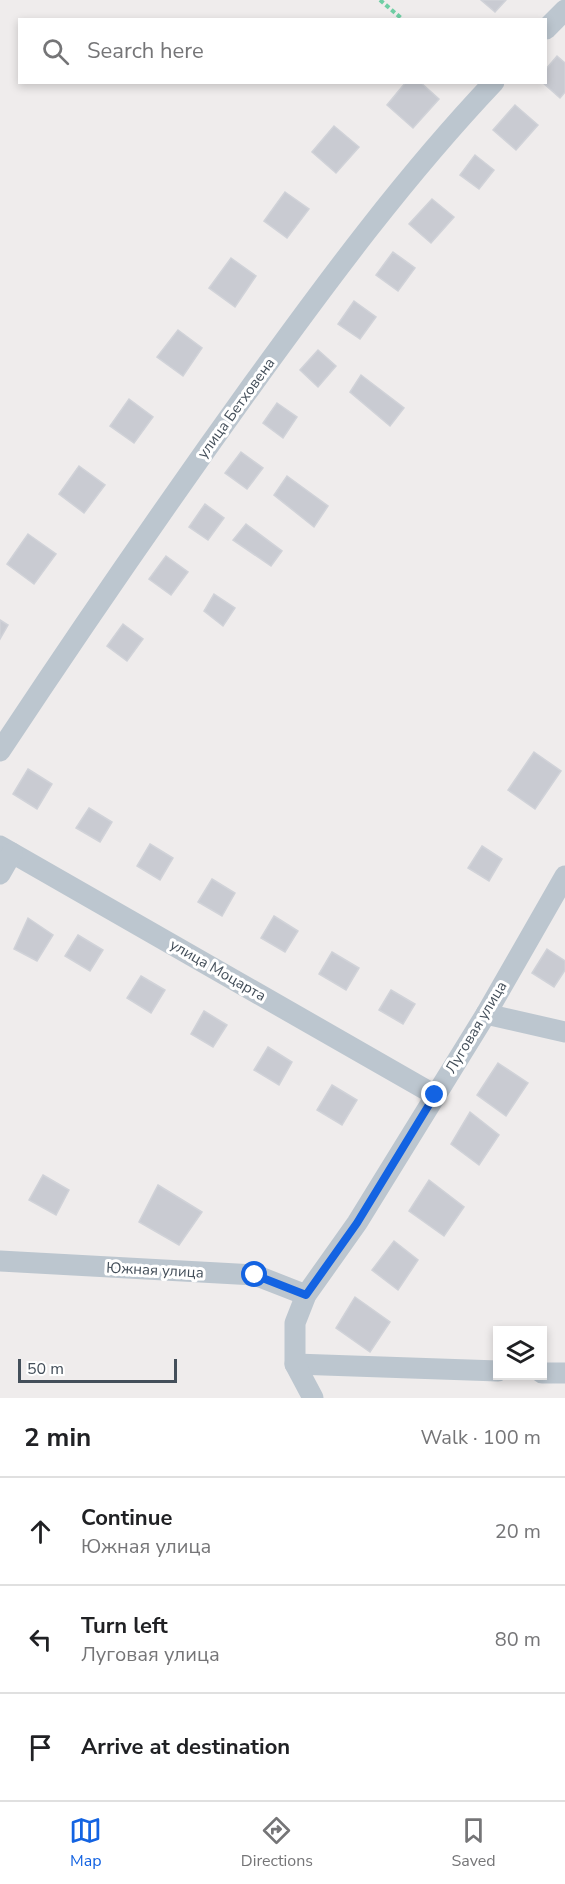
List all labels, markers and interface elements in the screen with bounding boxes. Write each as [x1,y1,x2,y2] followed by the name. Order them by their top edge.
[18,18,547,84] search box
[39,35,72,68] icon: search
[87,36,204,66] text: Search here
[193,354,279,462] street label: улица Бетховена
[166,934,270,1006] street label: улица Моцарта
[441,977,511,1077] street label: Луговая улица
[421,1081,447,1107] route end
[106,1257,204,1283] street label: Южная улица
[241,1261,267,1287] route start
[493,1326,547,1380] map controls
[493,1326,547,1380] button: layers
[18,1356,177,1384] scale bar
[27,1358,64,1380] text: 50 m
[24,1420,91,1455] text: 2 min
[421,1424,541,1451] text: Walk · 100 m
[81,1503,172,1533] text: Continue
[24,1515,57,1548] icon: ahead
[495,1518,541,1545] text: 20 m
[81,1533,211,1560] text: Южная улица
[81,1611,168,1641] text: Turn left
[24,1623,57,1656] icon: left
[495,1626,541,1653] text: 80 m
[81,1641,220,1668] text: Луговая улица
[24,1731,57,1764] icon: arrive
[81,1732,290,1762] text: Arrive at destination
[69,1814,102,1872] tab: Map
[241,1814,313,1872] tab: Directions
[452,1814,496,1872] tab: Saved

